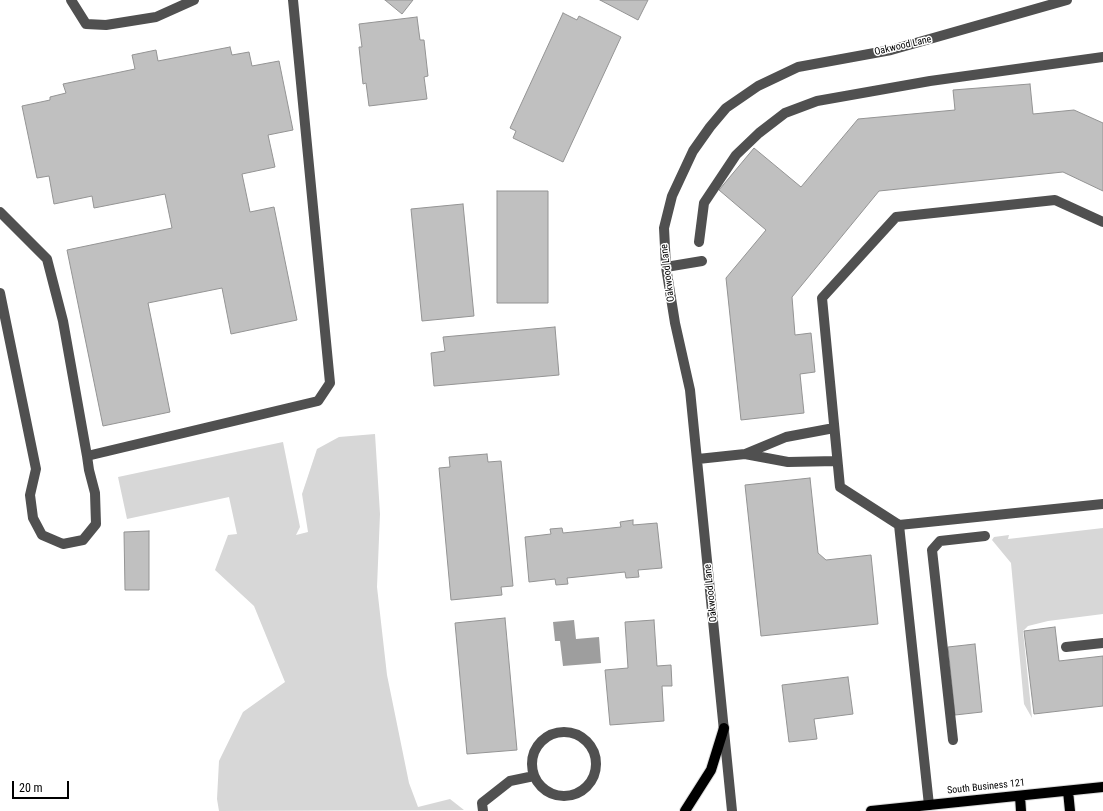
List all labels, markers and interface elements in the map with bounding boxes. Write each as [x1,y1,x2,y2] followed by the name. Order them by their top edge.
[873,34,933,58] street label: Oakwood Lane
[658,243,678,303] street label: Oakwood Lane
[702,563,720,623] street label: Oakwood Lane
[14,773,71,799] scale bar
[947,777,1025,797] street label: South Business 121
[19,781,43,795] text: 20 m

